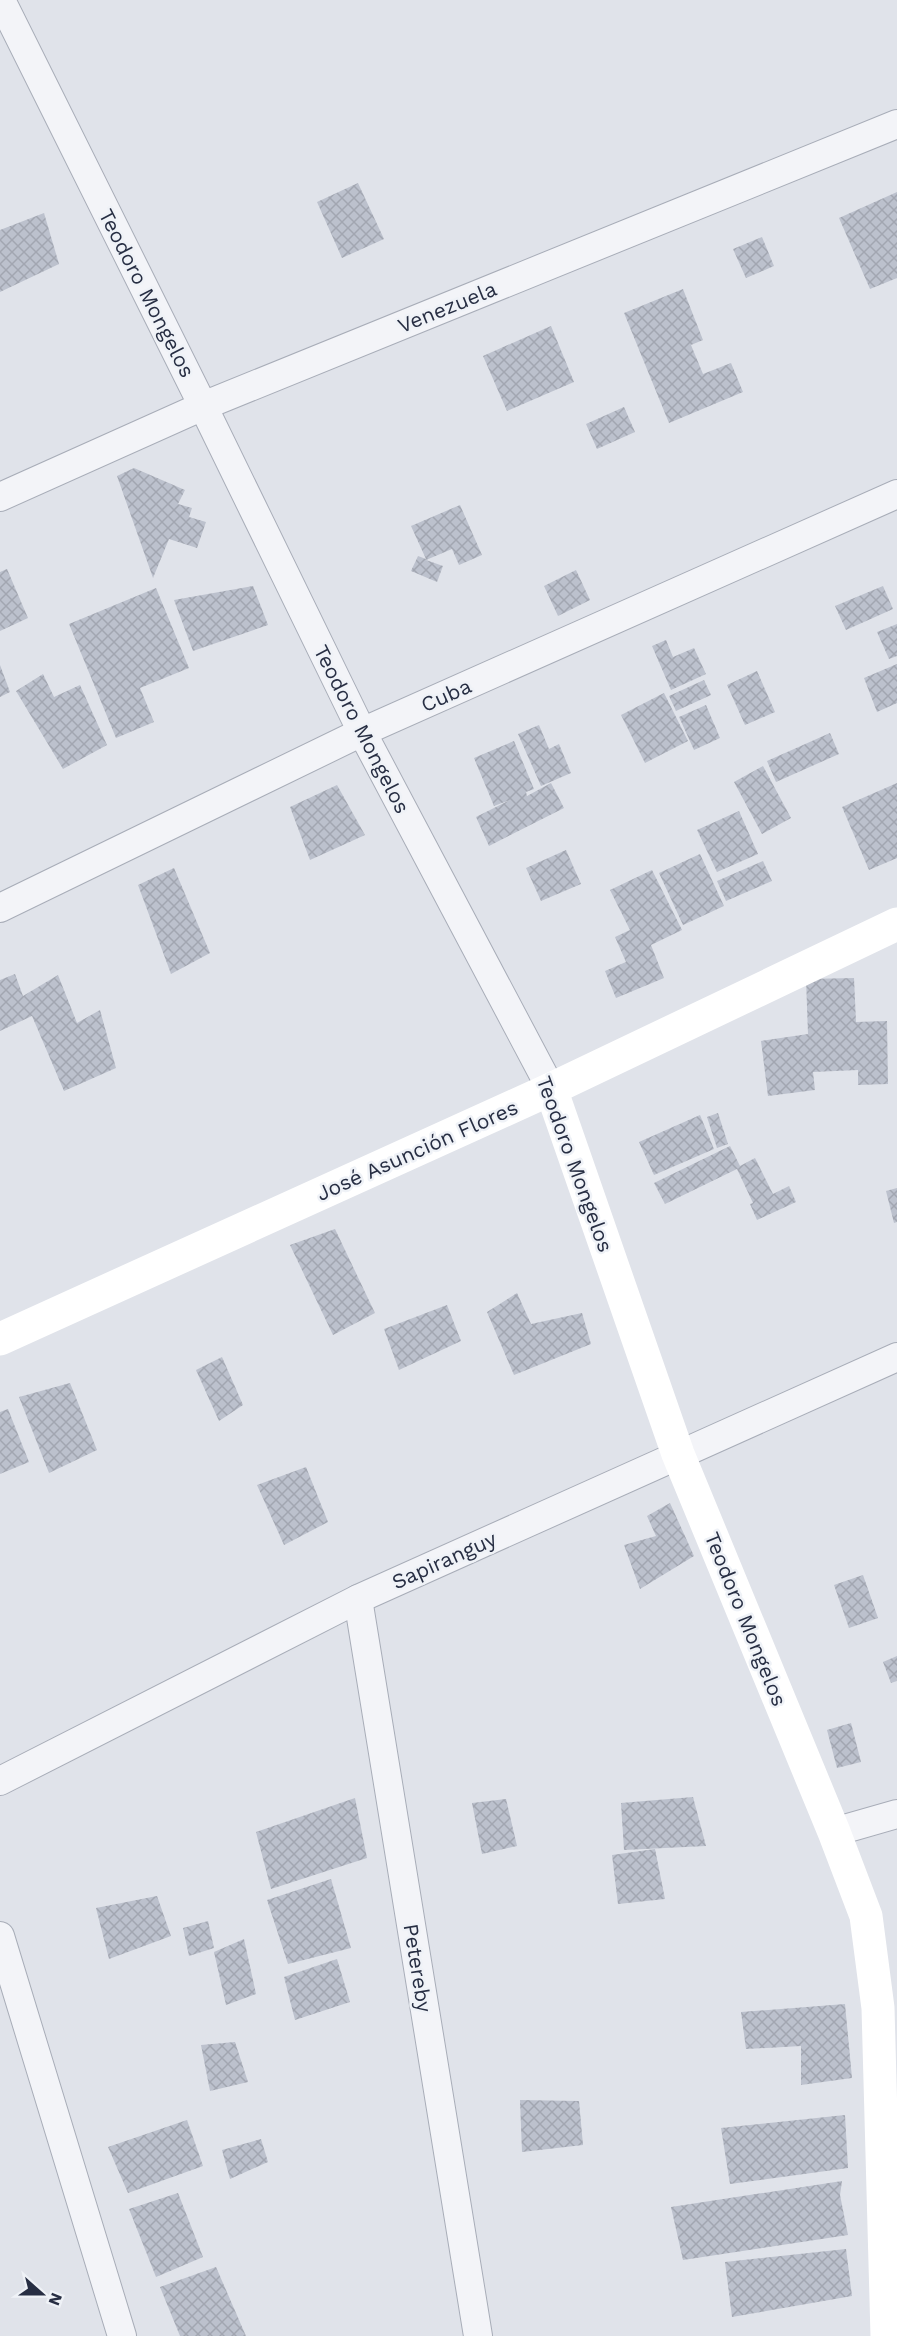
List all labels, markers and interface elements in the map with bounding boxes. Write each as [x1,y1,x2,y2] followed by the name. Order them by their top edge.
[94,205,200,381] street label: Teodoro Mongelos
[394,276,500,338] street label: Venezuela
[309,641,415,817] street label: Teodoro Mongelos
[417,673,475,717] street label: Cuba
[532,1073,618,1255] street label: Teodoro Mongelos
[312,1094,522,1206] street label: José Asunción Flores
[388,1526,500,1594] street label: Sapiranguy
[700,1528,792,1710] street label: Teodoro Mongelos
[399,1922,437,2014] street label: Petereby
[12,2264,72,2324] north arrow
[45,2290,67,2308] text: N

